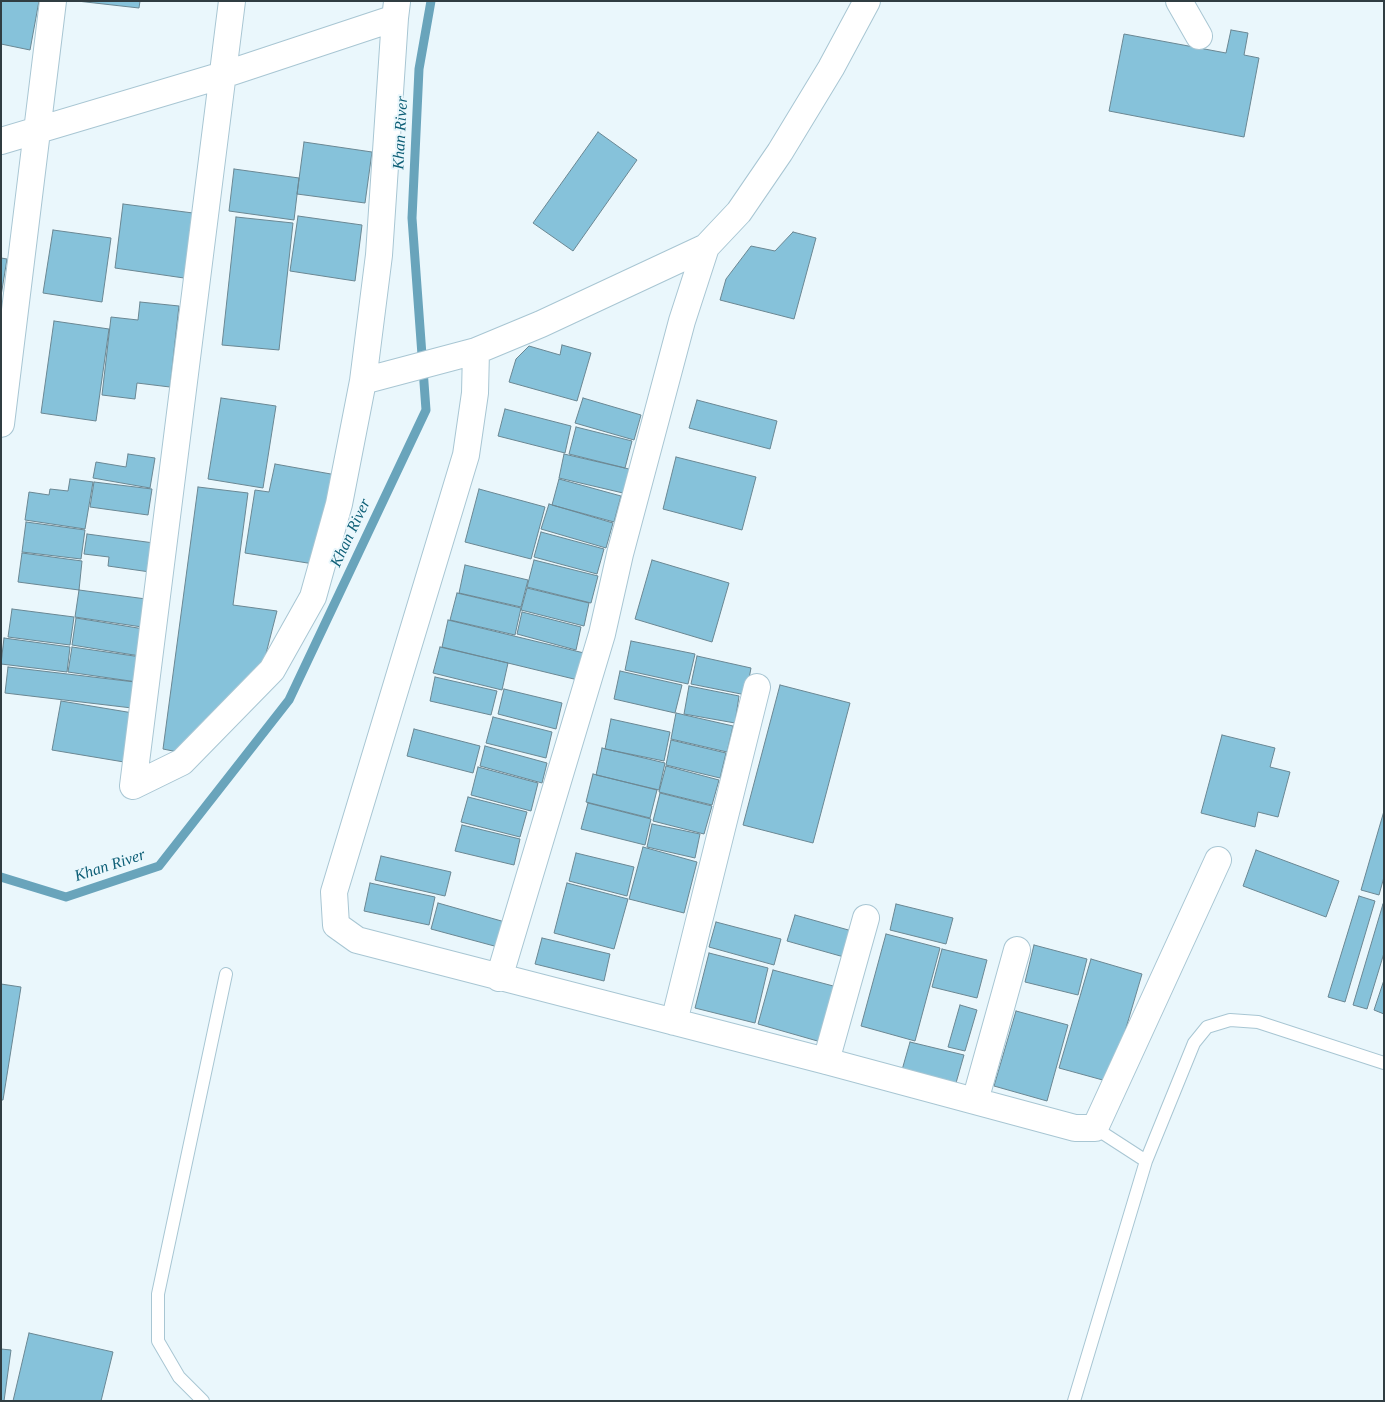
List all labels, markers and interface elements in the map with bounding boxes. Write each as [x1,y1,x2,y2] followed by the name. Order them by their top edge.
[389,96,413,170] water label: Khan River
[327,496,375,570] water label: Khan River
[72,846,148,886] water label: Khan River

